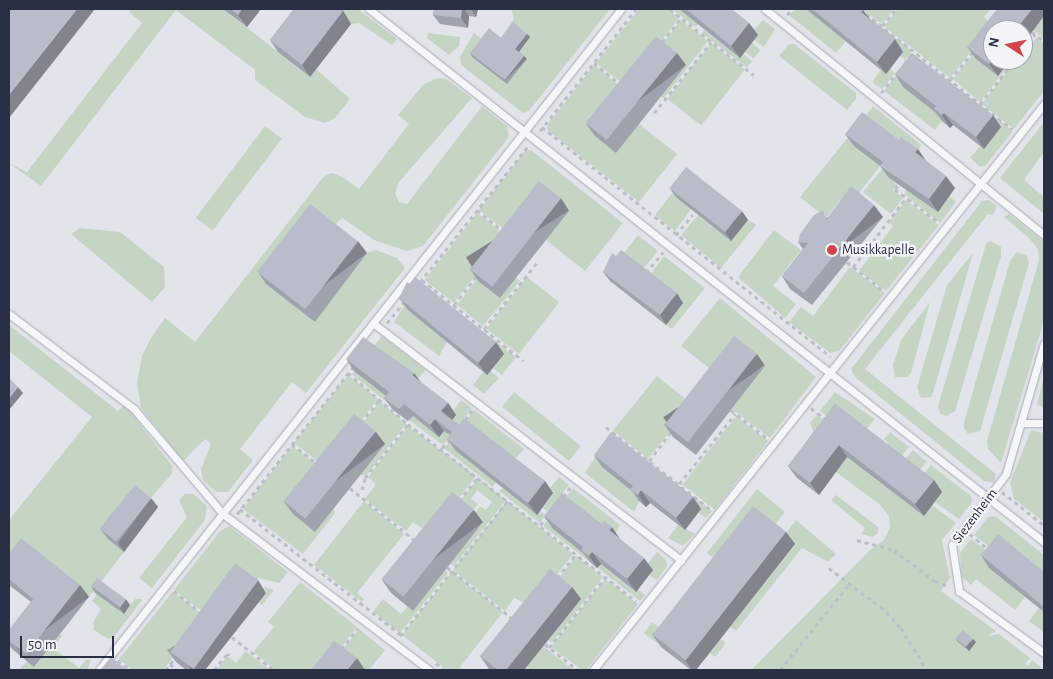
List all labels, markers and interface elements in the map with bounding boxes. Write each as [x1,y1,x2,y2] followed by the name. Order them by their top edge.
[983,20,1033,70] north arrow
[986,36,1002,48] text: N
[842,242,914,258] place label: Musikkapelle
[826,244,838,256] marker: Musikkapelle
[949,485,1001,547] street label: Siezenheim
[22,626,116,658] scale bar
[28,637,57,652] text: 50 m

